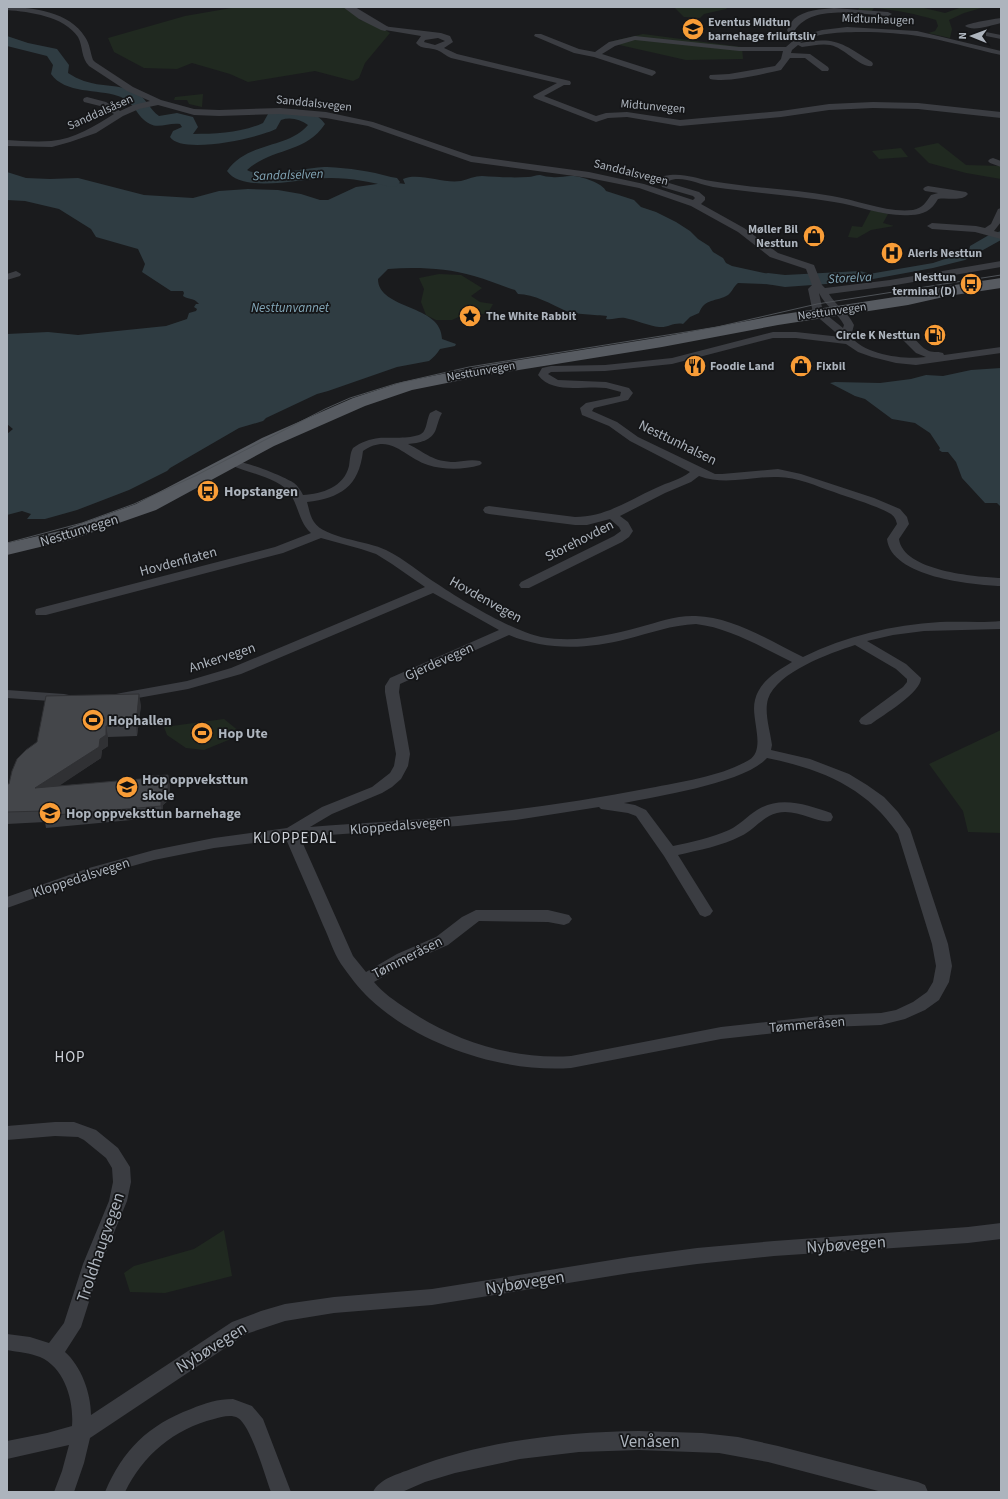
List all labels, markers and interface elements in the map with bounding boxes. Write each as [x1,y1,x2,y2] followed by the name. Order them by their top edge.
[841,10,915,29] street label: Midtunhaugen
[708,14,817,45] place label: Eventus Midtun barnehage friluftsliv
[680,16,706,42] school or university icon: Eventus Midtun barnehage friluftsliv
[952,16,992,56] north arrow
[955,32,970,40] text: N
[65,90,136,134] street label: Sanddalsåsen
[275,91,353,116] street label: Sanddalsvegen
[620,95,686,118] street label: Midtunvegen
[592,155,670,190] street label: Sanddalsvegen
[252,165,324,185] water label: Sandalselven
[748,221,799,252] place label: Møller Bil Nesttun
[801,223,827,249] shop icon: Møller Bil Nesttun
[879,240,905,266] hospital icon: Aleris Nesttun
[907,245,982,262] place label: Aleris Nesttun
[828,268,872,288] water label: Storelva
[892,269,956,300] place label: Nesttun terminal (D)
[958,271,984,297] bus stop icon: Nesttun terminal (D)
[797,298,868,325] street label: Nesttunvegen
[251,299,330,317] water label: Nesttunvannet
[457,303,483,329] place icon: The White Rabbit
[486,308,577,325] place label: The White Rabbit
[922,322,948,348] fuel station icon: Circle K Nesttun
[836,327,920,344] place label: Circle K Nesttun
[682,353,708,379] restaurant icon: Foodie Land
[788,353,814,379] shop icon: Fixbil
[446,357,517,386] street label: Nesttunvegen
[710,358,775,375] place label: Foodie Land
[816,358,846,375] place label: Fixbil
[635,415,720,470] street label: Nesttunhalsen
[195,478,221,504] bus stop icon: Hopstangen
[224,482,298,502] place label: Hopstangen
[38,510,121,552] street label: Nesttunvegen
[542,515,617,567] street label: Storehovden
[137,542,219,582] street label: Hovdenflaten
[446,572,525,628] street label: Hovdenvegen
[186,638,258,678] street label: Ankervegen
[402,638,477,686] street label: Gjerdevegen
[80,707,106,733] sports icon: Hophallen
[108,711,172,731] place label: Hophallen
[189,720,215,746] sports icon: Hop Ute
[218,724,268,744] place label: Hop Ute
[142,770,248,806] place label: Hop oppveksttun skole
[114,774,140,800] school or university icon: Hop oppveksttun skole
[37,800,63,826] school or university icon: Hop oppveksttun barnehage
[66,804,241,824] place label: Hop oppveksttun barnehage
[349,812,451,840] street label: Kloppedalsvegen
[253,828,337,849] district label: KLOPPEDAL
[30,853,132,903] street label: Kloppedalsvegen
[369,932,446,984] street label: Tømmeråsen
[768,1012,846,1038] street label: Tømmeråsen
[54,1047,86,1068] district label: HOP
[71,1189,131,1306] street label: Troldhaugvegen
[805,1230,887,1260] street label: Nybøvegen
[484,1265,566,1301] street label: Nybøvegen
[171,1317,252,1379] street label: Nybøvegen
[620,1430,680,1454] street label: Venåsen

